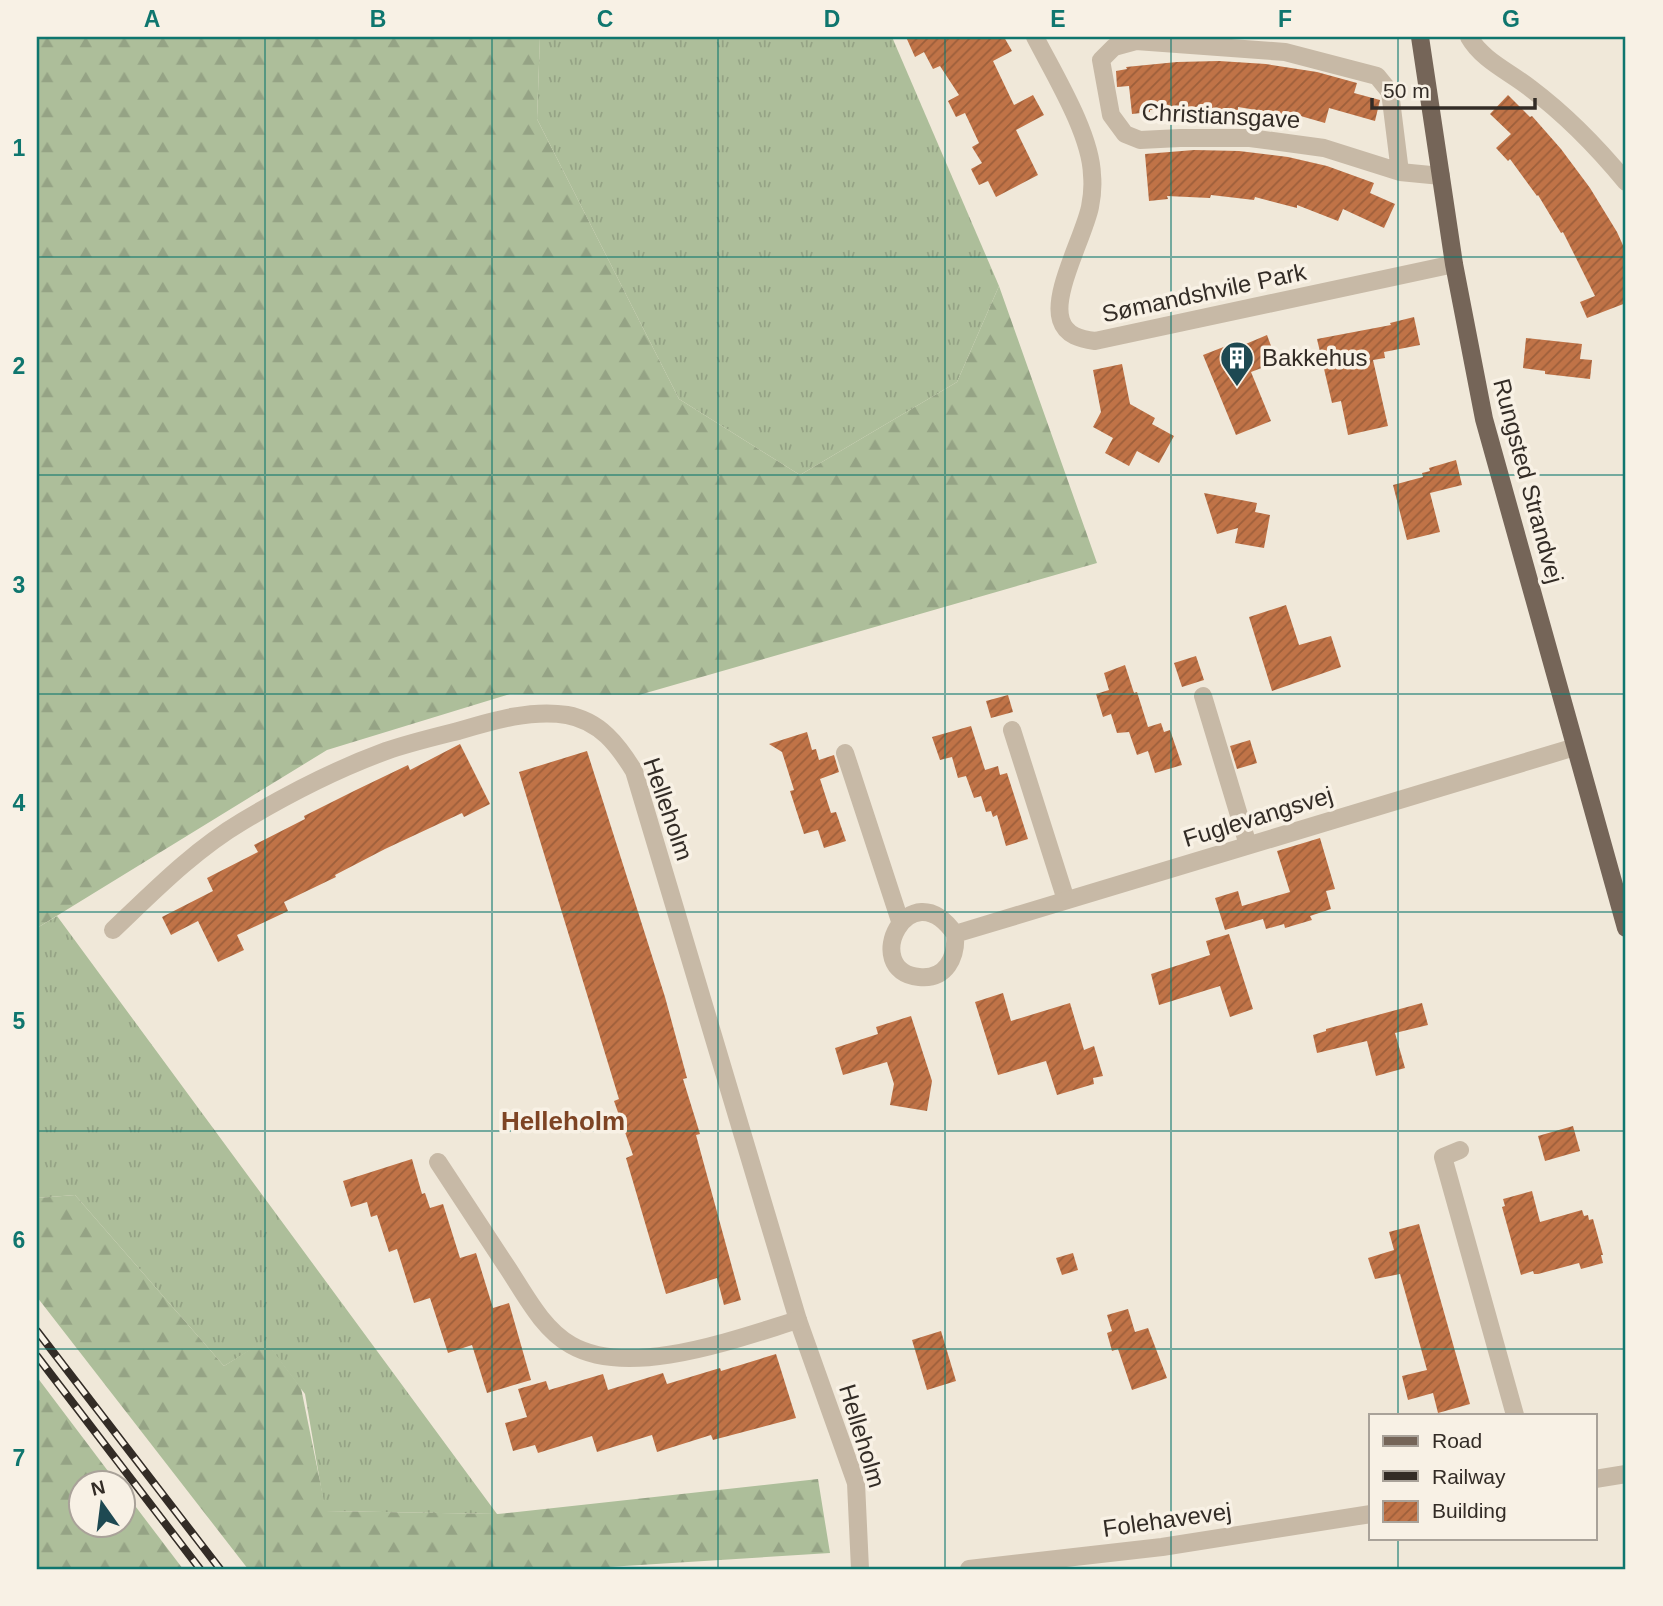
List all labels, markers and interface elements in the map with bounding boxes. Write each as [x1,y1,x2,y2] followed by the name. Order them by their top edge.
[144,6,160,32] text: A
[370,6,386,32] text: B
[597,6,613,32] text: C
[824,6,840,32] text: D
[1050,6,1066,32] text: E
[1278,6,1292,32] text: F
[1502,6,1520,32] text: G
[1372,66,1535,110] scale bar
[1383,79,1430,102] text: 50 m
[1141,98,1301,133] street label: Christiansgave
[13,135,26,161] text: 1
[1099,257,1309,327] street label: Sømandshvile Park
[1218,339,1256,388] building icon: Bakkehus
[1262,344,1367,371] place label: Bakkehus
[13,353,25,379] text: 2
[1488,376,1569,586] street label: Rungsted Strandvej
[13,572,25,598] text: 3
[638,754,699,864] street label: Helleholm
[1180,781,1336,852] street label: Fuglevangsvej
[13,790,26,816] text: 4
[13,1008,26,1034] text: 5
[501,1106,625,1136] district label: Helleholm
[13,1227,25,1253] text: 6
[834,1381,891,1491] street label: Helleholm
[1369,1414,1596,1540] legend
[1432,1429,1482,1452] text: Road
[13,1445,25,1471] text: 7
[1432,1465,1506,1488] text: Railway
[66,1470,136,1540] north arrow
[89,1476,107,1500] text: N
[1101,1497,1233,1542] street label: Folehavevej
[1432,1499,1507,1522] text: Building

